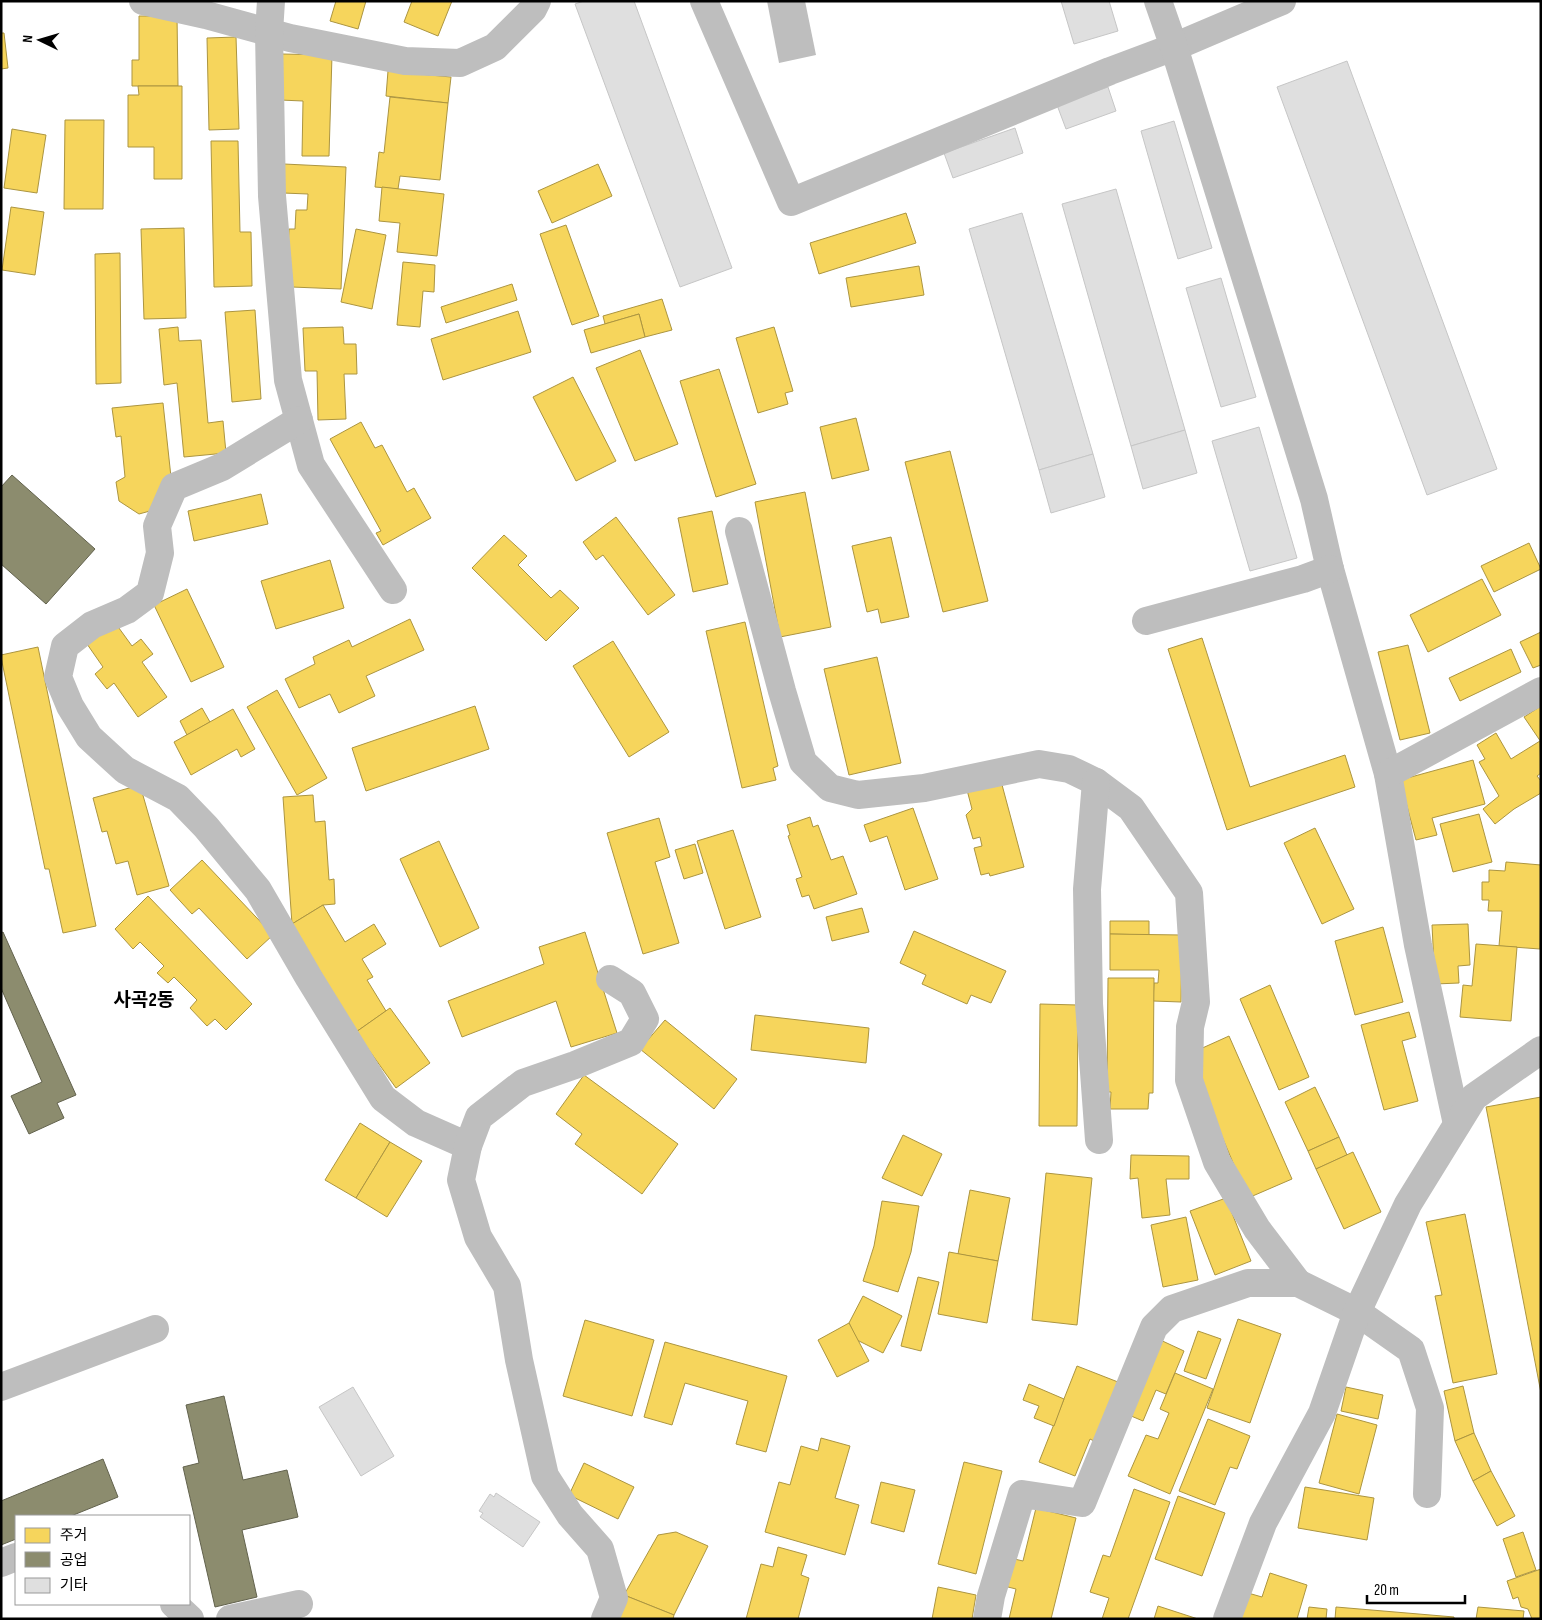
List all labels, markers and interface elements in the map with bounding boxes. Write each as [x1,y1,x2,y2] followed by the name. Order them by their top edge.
[15,15,65,65] north arrow
[19,34,36,43] text: N
[114,989,174,1012] district label: 사곡2동
[15,1515,190,1605] legend
[60,1526,88,1545] text: 주거
[60,1551,88,1570] text: 공업
[1367,1572,1464,1604] scale bar
[60,1576,88,1595] text: 기타
[1374,1581,1399,1600] text: 20 m

